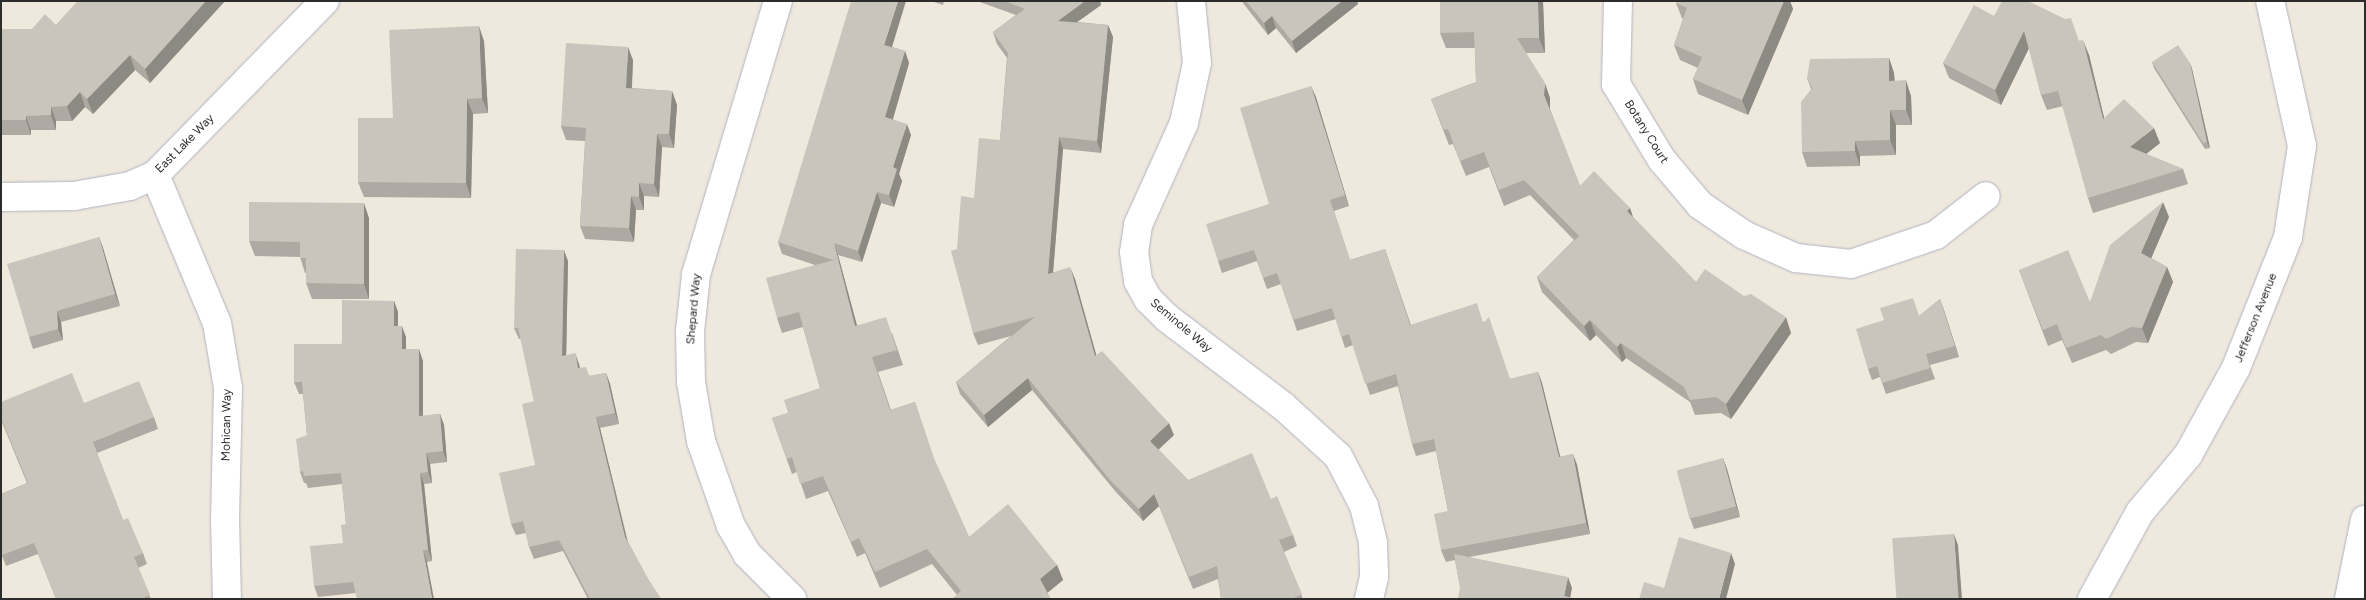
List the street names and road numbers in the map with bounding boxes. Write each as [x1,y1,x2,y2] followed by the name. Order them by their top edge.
[1621,98,1671,166] street label: Botany Court
[153,112,217,176] street label: East Lake Way
[2232,271,2280,365] street label: Jefferson Avenue
[684,273,704,345] street label: Shepard Way
[1147,296,1215,356] street label: Seminole Way
[219,389,235,461] street label: Mohican Way

